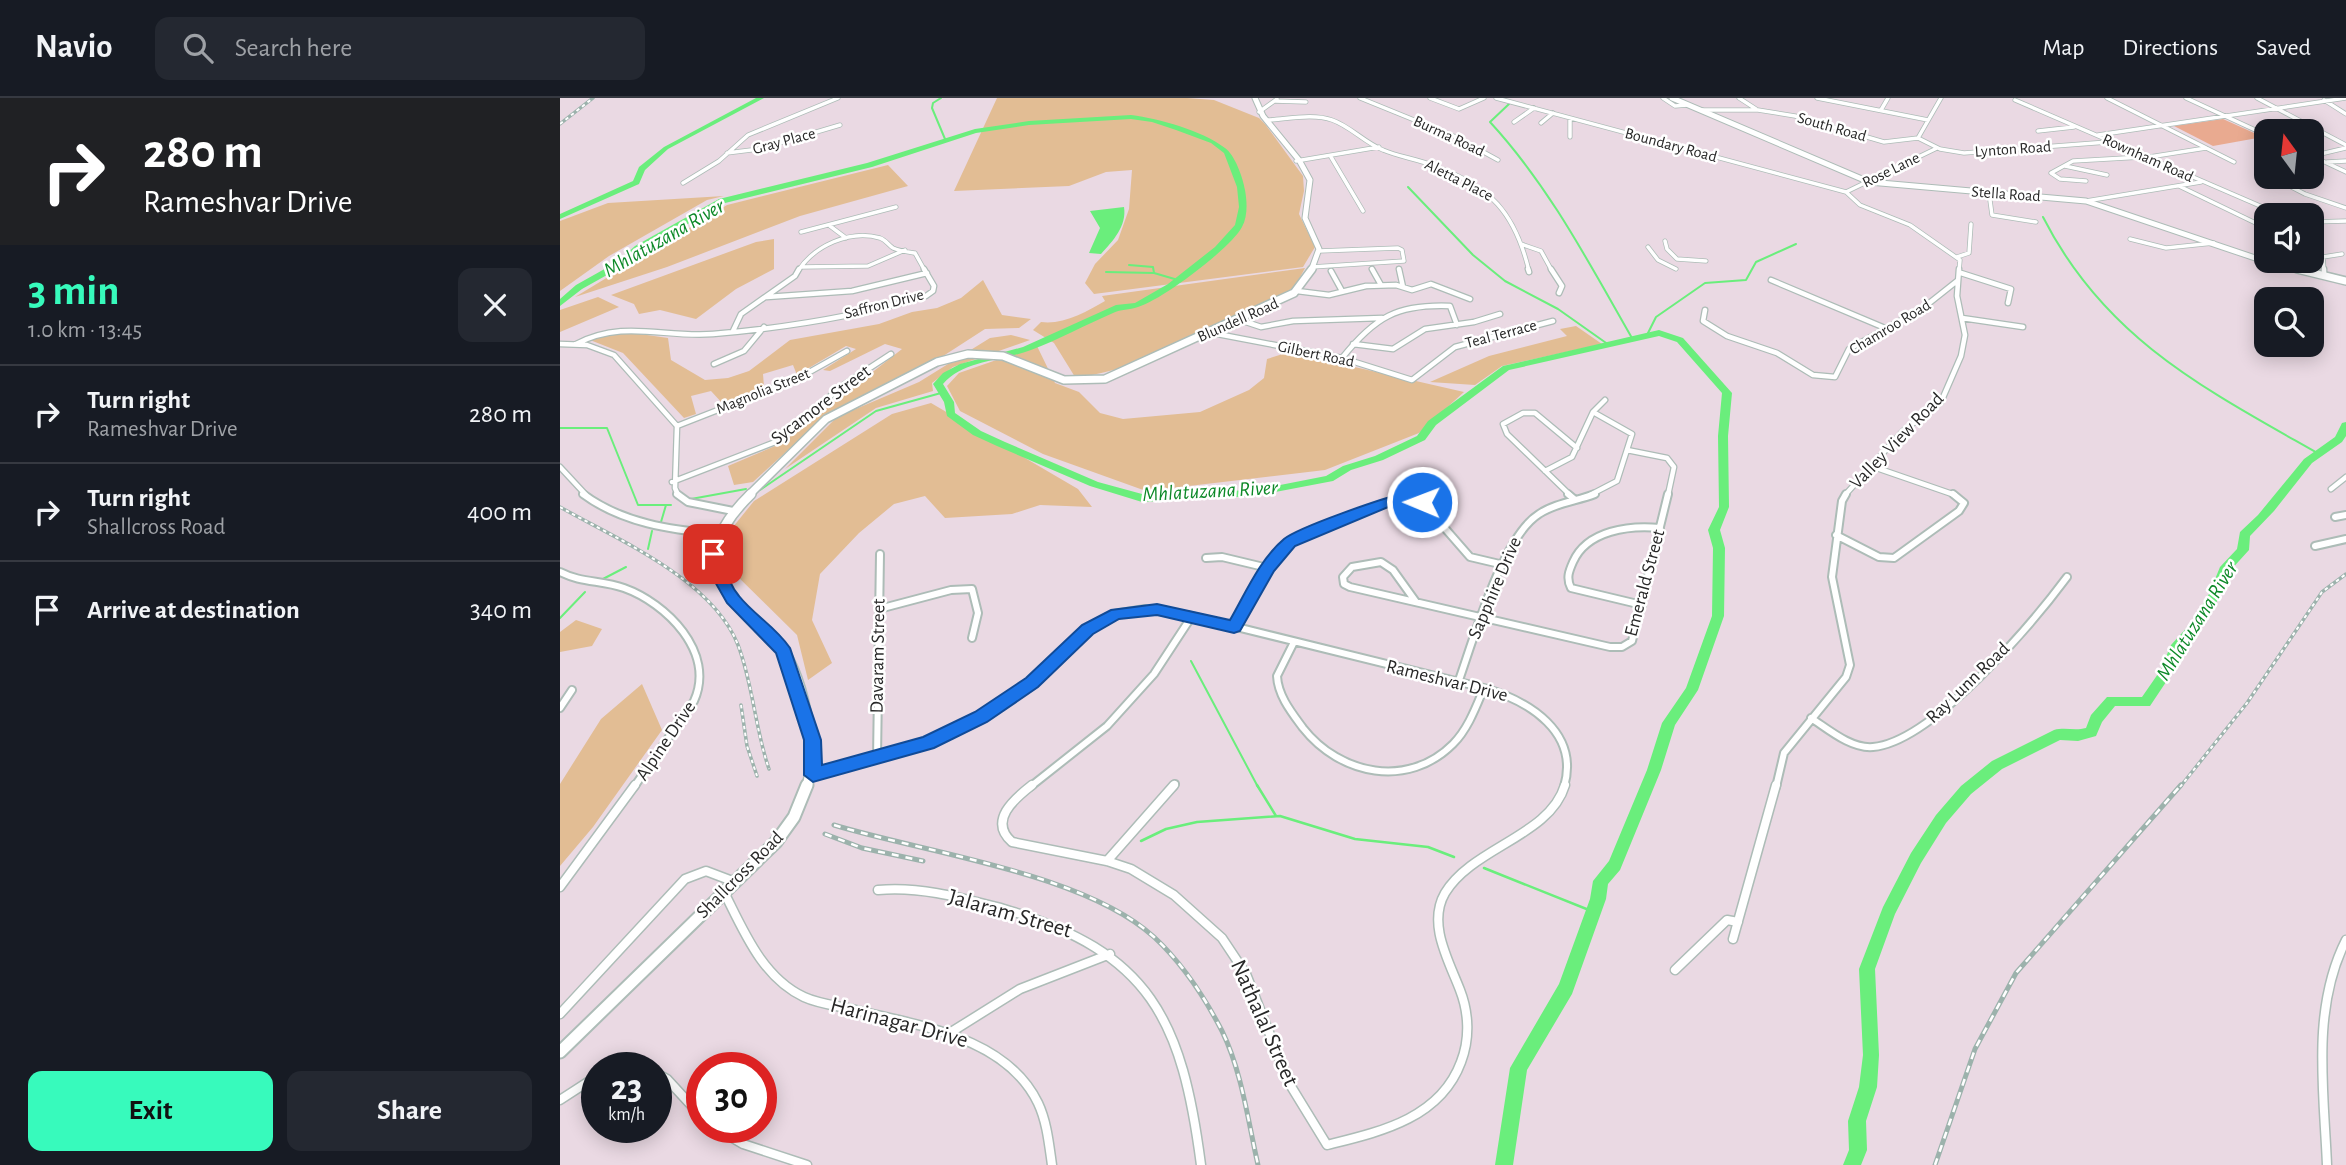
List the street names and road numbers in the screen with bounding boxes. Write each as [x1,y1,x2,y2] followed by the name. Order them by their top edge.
[1796,110,1868,144] street label: South Road
[1411,113,1487,159] street label: Burma Road
[751,125,817,158] street label: Gray Place
[1623,125,1719,166] street label: Boundary Road
[2100,131,2196,185] street label: Rownham Road
[1974,138,2052,161] street label: Lynton Road
[1860,149,1922,191] street label: Rose Lane
[1422,156,1496,204] street label: Aletta Place
[1971,184,2041,204] street label: Stella Road
[843,286,925,322] street label: Saffron Drive
[1195,295,1281,345] street label: Blundell Road
[1847,296,1933,358] street label: Chamroo Road
[1463,317,1539,351] street label: Teal Terrace
[1276,338,1356,370] street label: Gilbert Road
[768,362,874,448] street label: Sycamore Street
[714,365,812,417] street label: Magnolia Street
[1847,389,1948,493] street label: Valley View Road
[1622,527,1668,639] street label: Emerald Street
[1465,534,1525,642] street label: Sapphire Drive
[868,598,888,714] street label: Davaram Street
[1923,639,2013,727] street label: Ray Lunn Road
[1384,657,1510,705] street label: Rameshvar Drive
[633,698,699,784] street label: Alpine Drive
[693,828,787,922] street label: Shallcross Road
[946,885,1075,943] street label: Jalaram Street
[1226,956,1302,1090] street label: Nathalal Street
[828,994,970,1052] street label: Harinagar Drive

